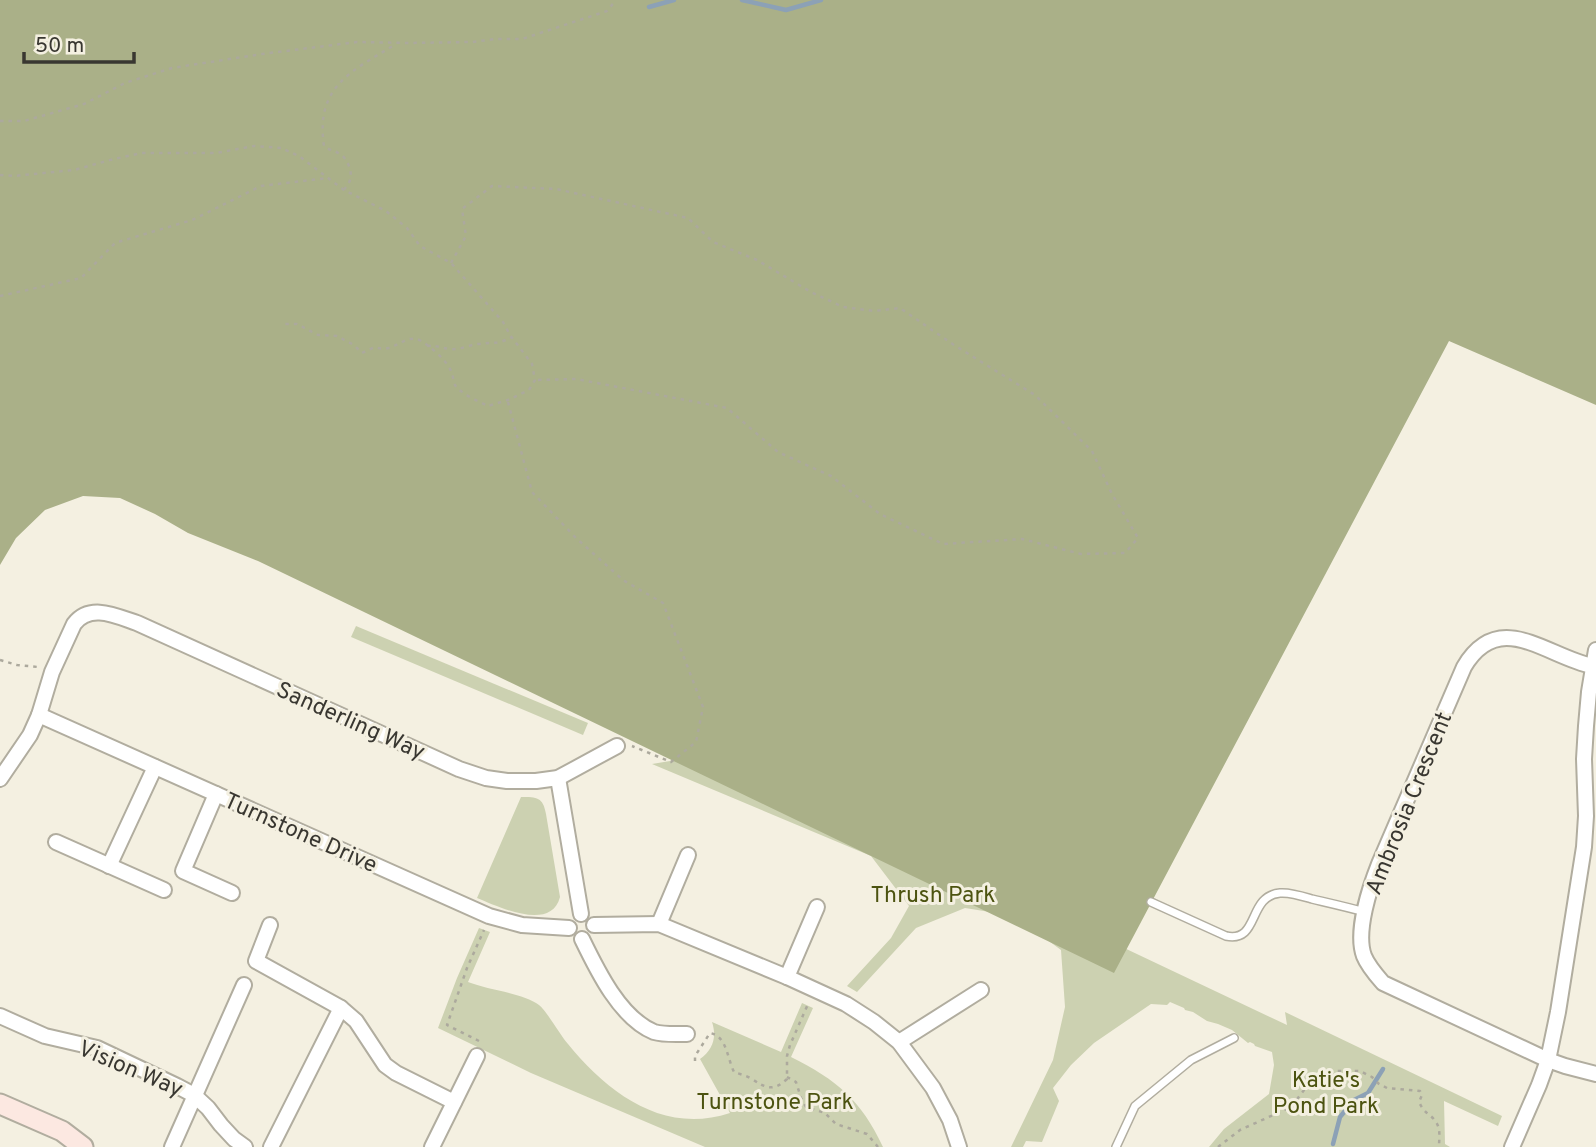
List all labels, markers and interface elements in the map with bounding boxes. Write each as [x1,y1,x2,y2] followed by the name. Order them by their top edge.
[24,21,135,65] scale bar
[35,33,84,60] text: 50 m
[271,677,429,768] street label: Sanderling Way
[1360,708,1460,900] street label: Ambrosia Crescent
[219,788,381,881] street label: Turnstone Drive
[871,882,995,911] park label: Thrush Park
[73,1035,187,1105] street label: Vision Way
[1273,1067,1379,1122] park label: Katie's Pond Park
[696,1089,854,1118] park label: Turnstone Park

